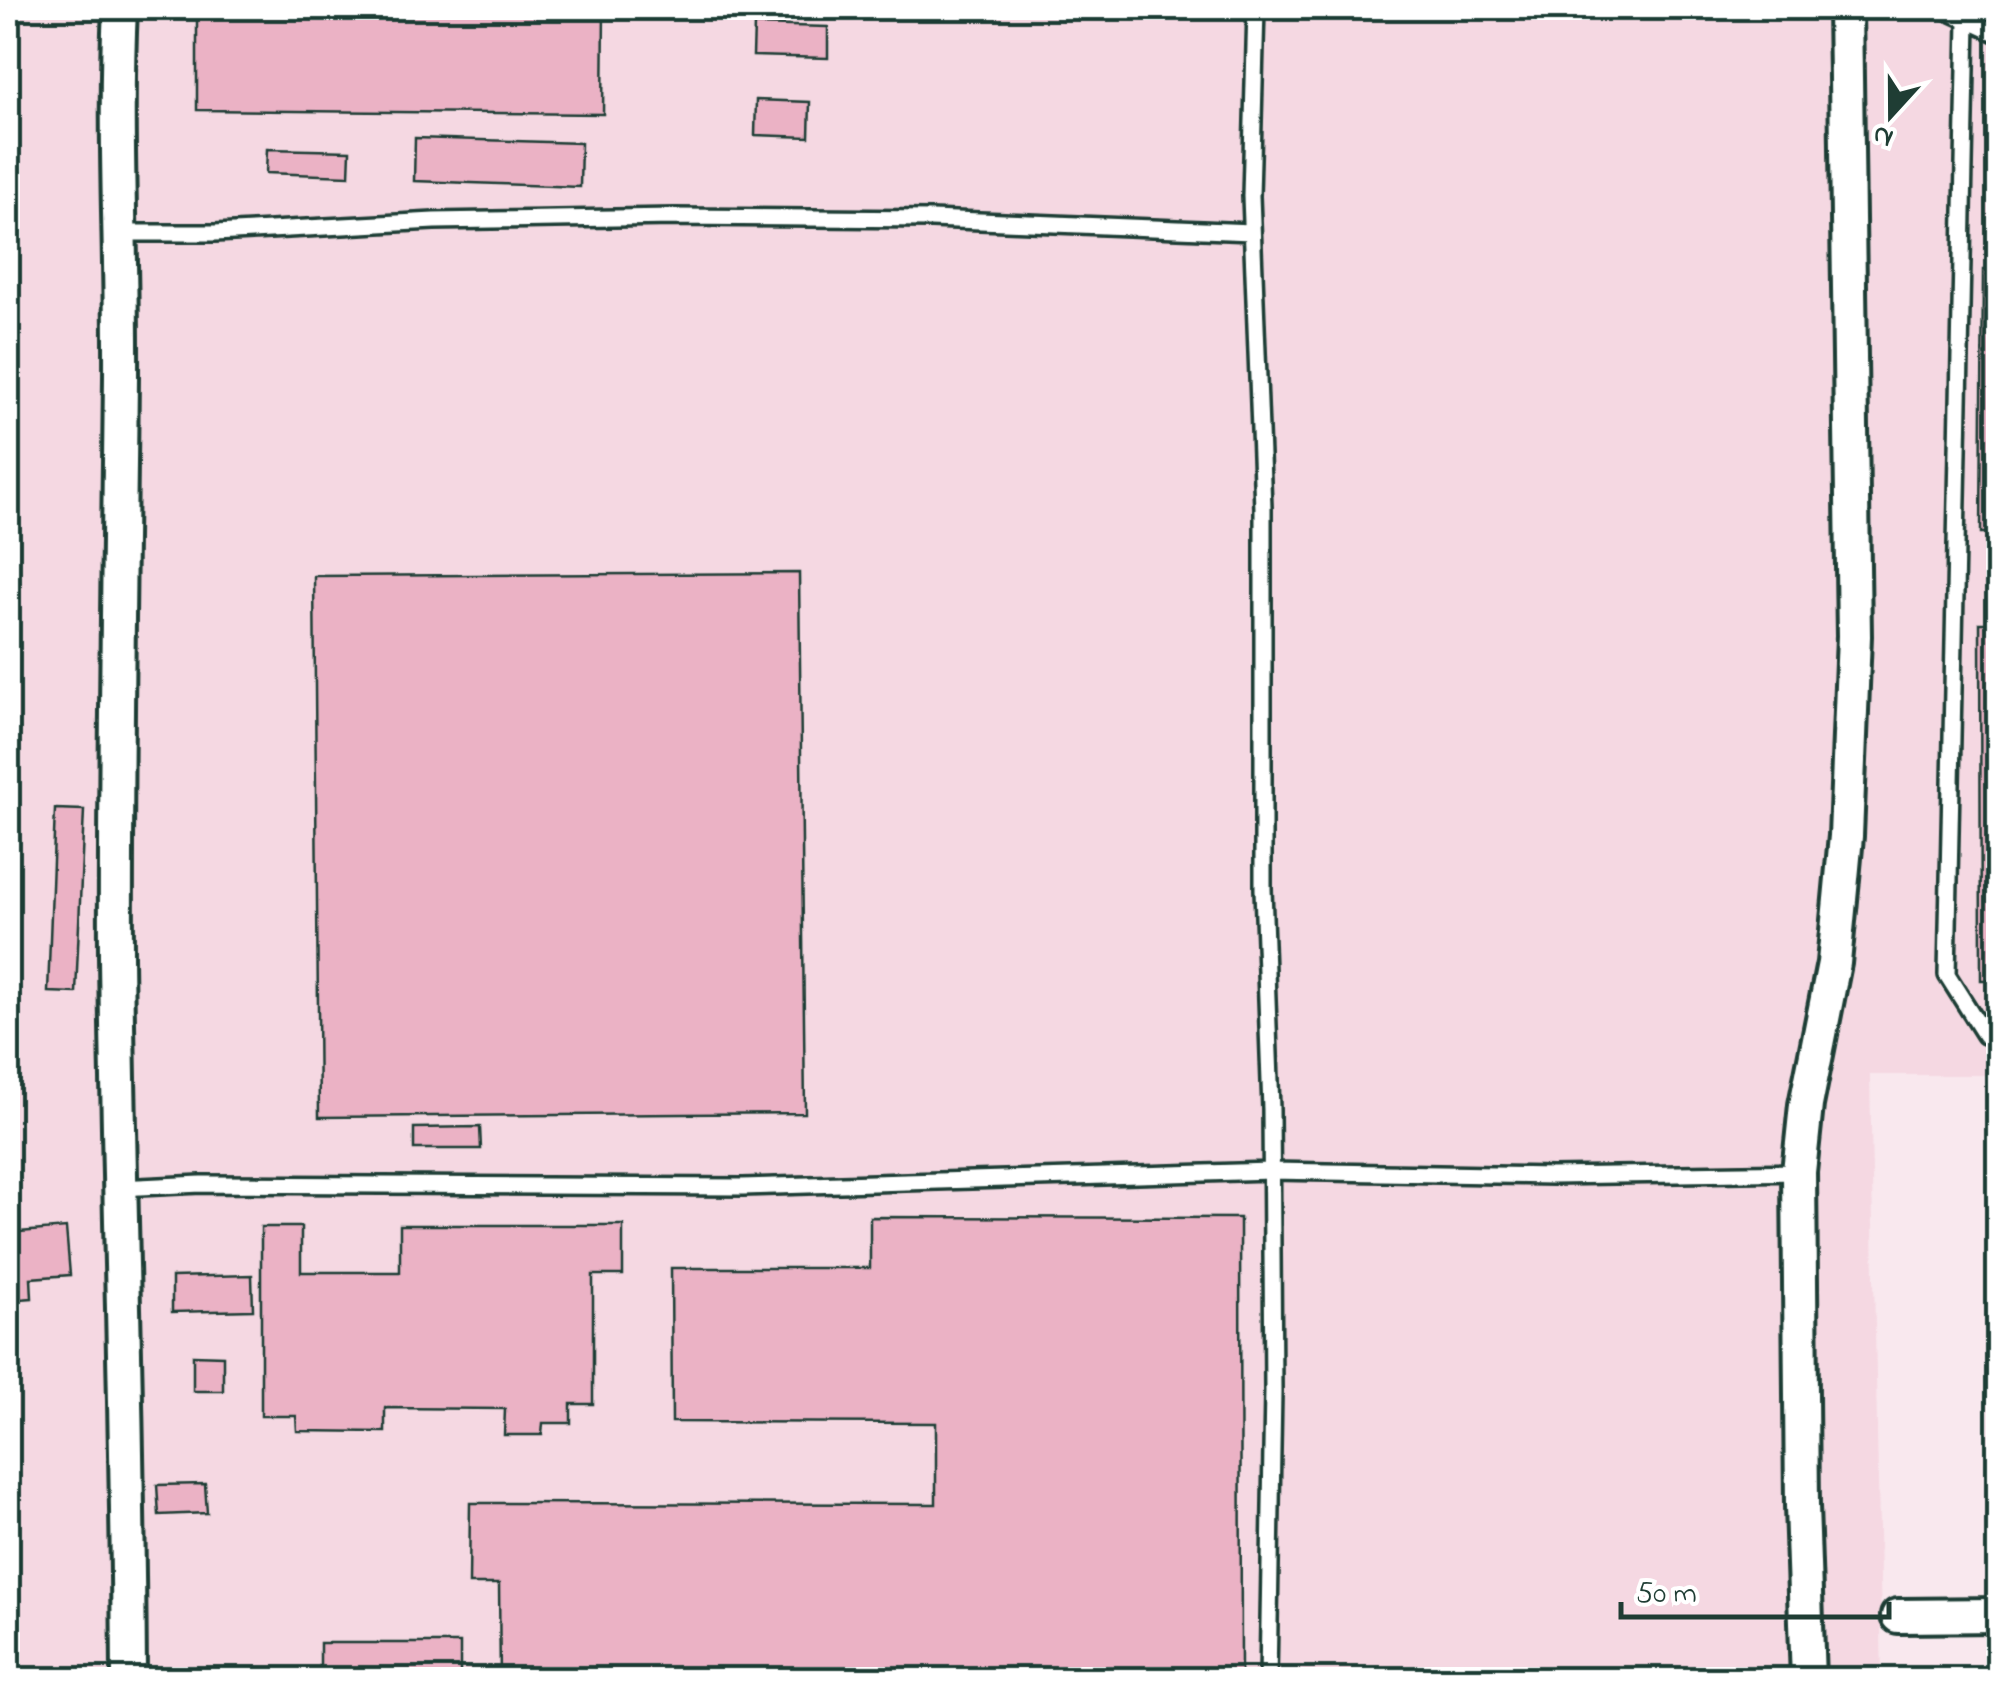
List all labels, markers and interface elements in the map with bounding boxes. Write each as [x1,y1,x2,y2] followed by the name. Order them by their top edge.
[1841,65,1941,165] north arrow
[1867,113,1899,158] text: N
[1621,1557,1888,1619] scale bar
[1636,1573,1697,1617] text: 50 m

